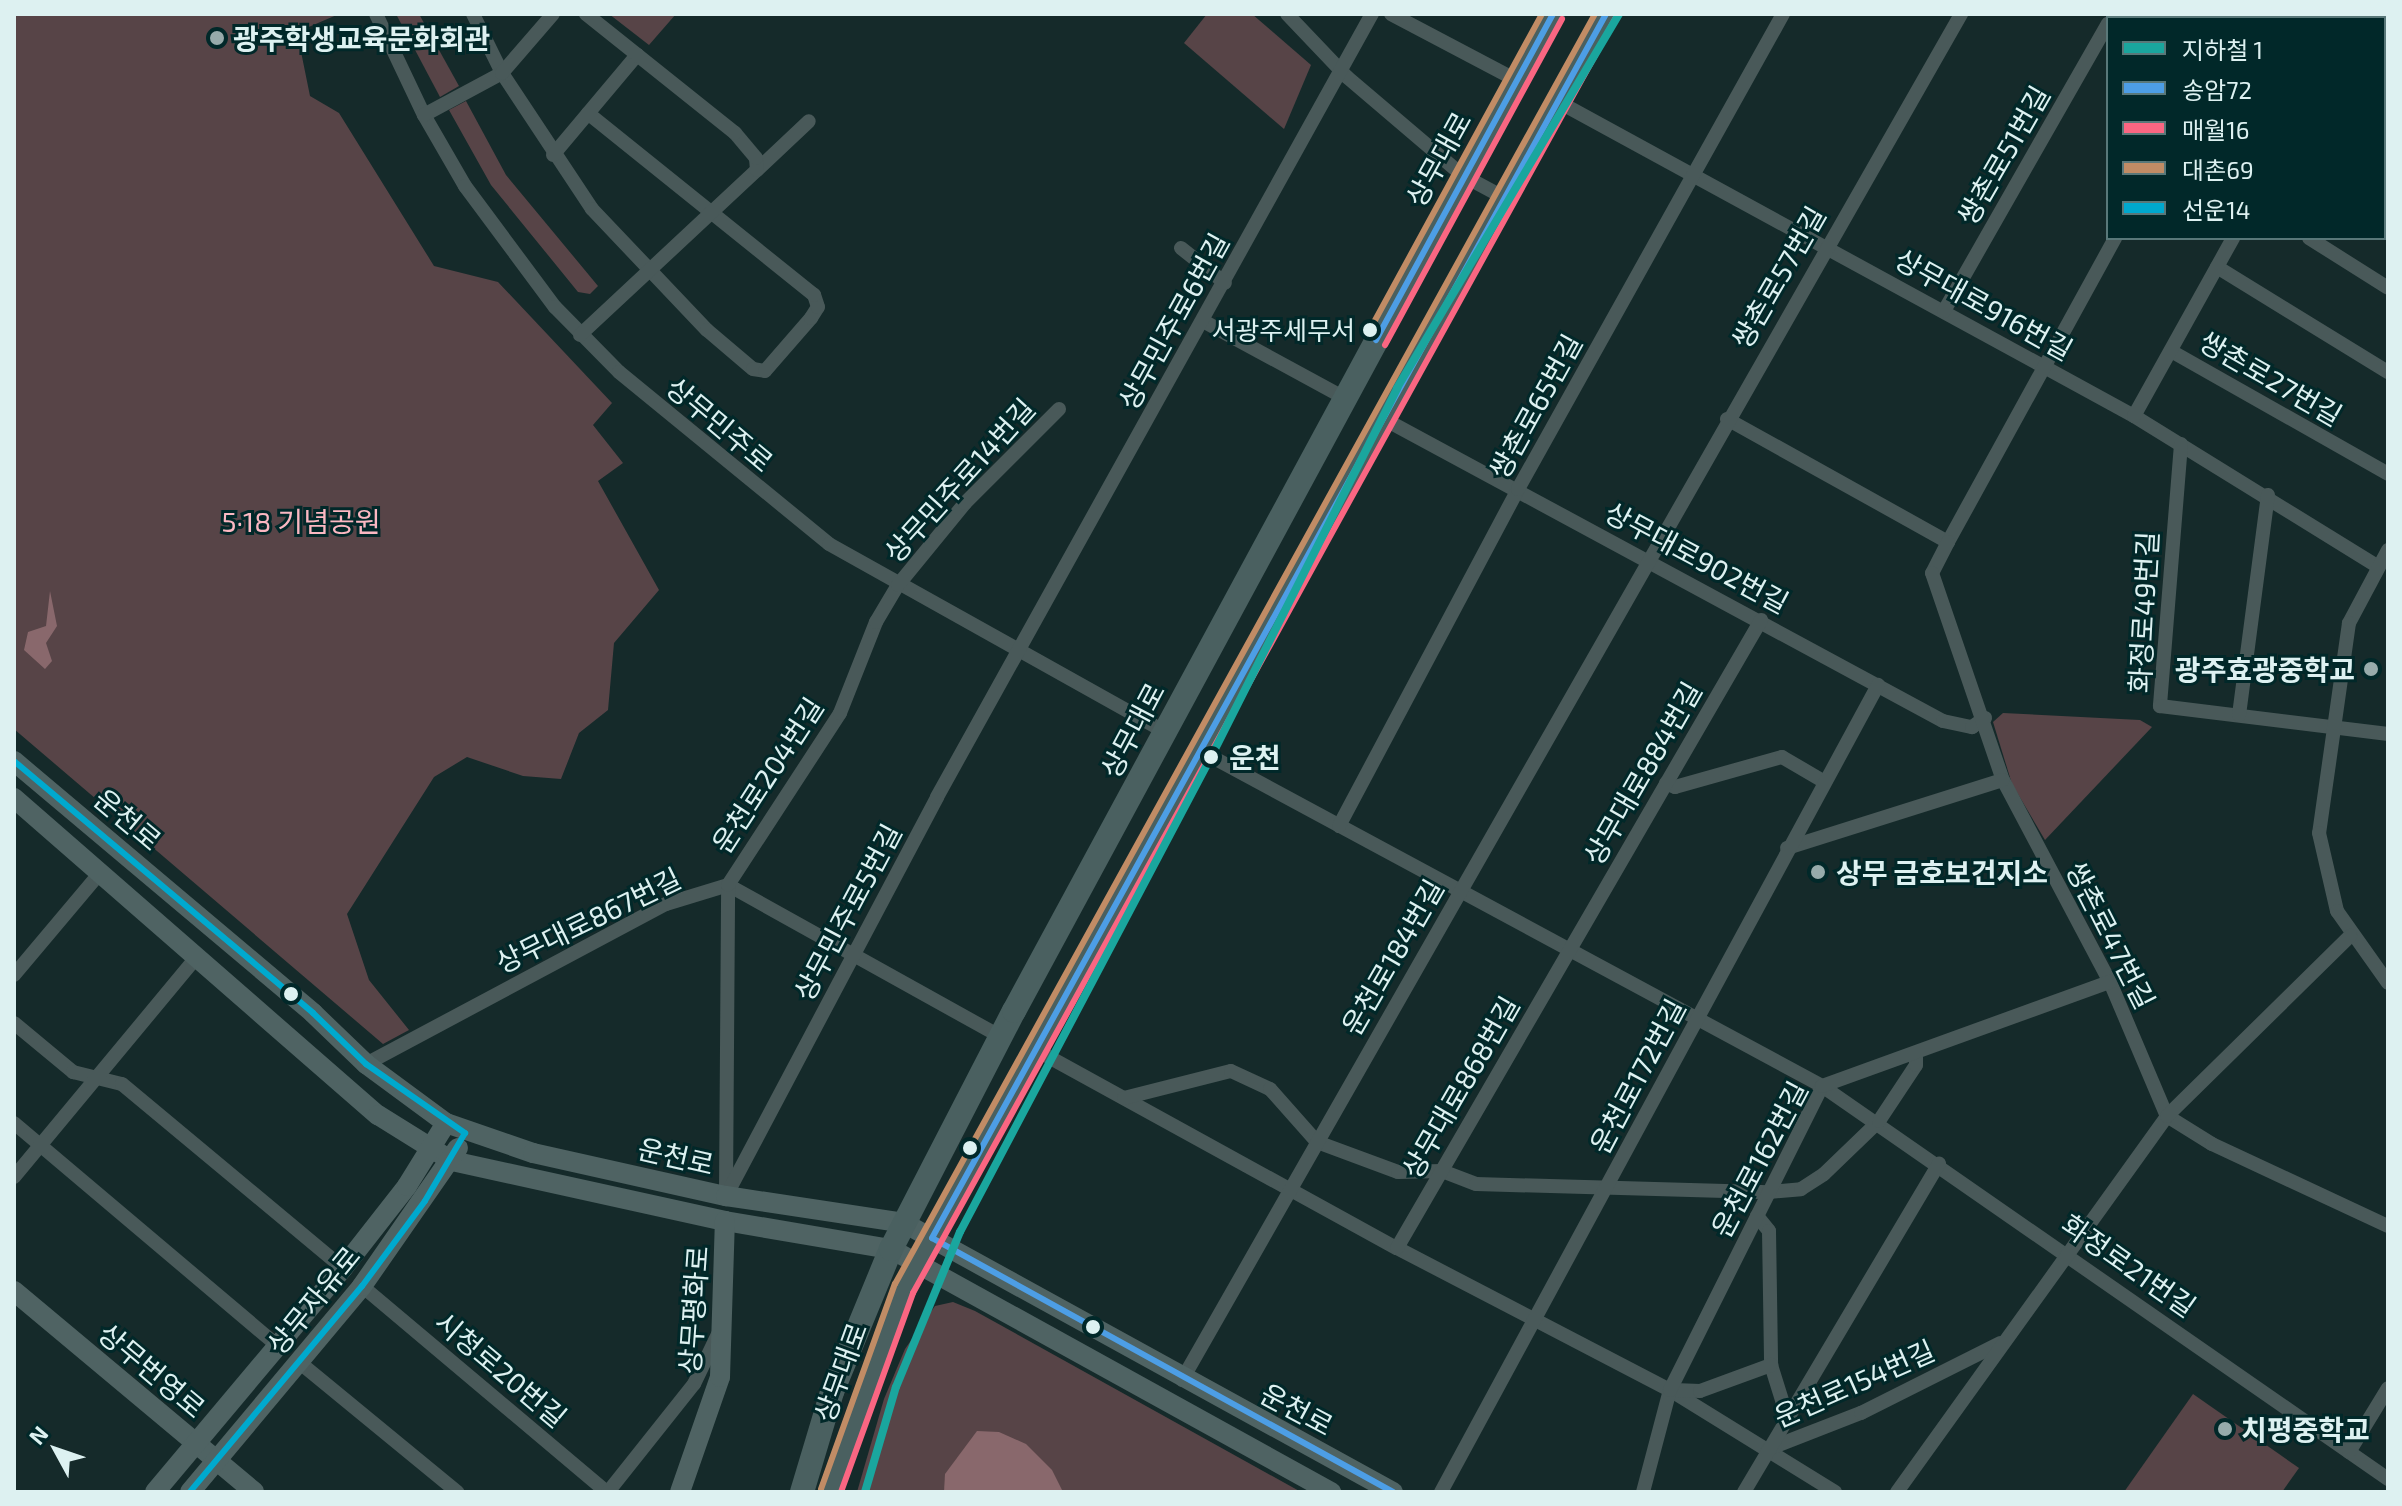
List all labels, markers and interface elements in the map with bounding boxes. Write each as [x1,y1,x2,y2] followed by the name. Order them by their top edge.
[2106,16,2386,240] legend
[233,21,491,55] place label: 광주학생교육문화회관
[208,29,226,47] marker: 광주학생교육문화회관
[2182,35,2263,64] text: 지하철 1
[2182,75,2252,104] text: 송암72
[1950,80,2056,230] street label: 쌍촌로51번길
[1398,106,1478,212] street label: 상무대로
[2182,115,2249,144] text: 매월16
[2182,155,2254,184] text: 대촌69
[2182,195,2250,224] text: 선운14
[1724,200,1832,354] street label: 쌍촌로57번길
[1111,227,1235,415] street label: 상무민주로6번길
[1889,241,2079,367] street label: 상무대로916번길
[1211,314,1355,346] place label: 서광주세무서
[1362,322,1378,338] marker: 서광주세무서
[2194,324,2348,432] street label: 쌍촌로27번길
[1482,328,1588,484] street label: 쌍촌로65번길
[660,370,780,478] street label: 상무민주로
[877,391,1041,569] street label: 상무민주로14번길
[1599,494,1795,620] street label: 상무대로902번길
[221,504,381,538] park label: 5·18 기념공원
[2122,530,2164,694] street label: 화정로49번길
[2175,652,2355,686] place label: 광주효광중학교
[2362,660,2380,678] marker: 광주효광중학교
[1576,675,1708,871] street label: 상무대로884번길
[1093,677,1171,783] street label: 상무대로
[704,691,830,859] street label: 운천로204번길
[1229,740,1281,774] place label: 운천
[1200,746,1222,768] marker: 운천
[88,781,168,857] street label: 운천로
[786,818,908,1006] street label: 상무민주로5번길
[1836,855,2048,889] place label: 상무 금호보건지소
[2060,856,2162,1014] street label: 쌍촌로47번길
[490,861,686,979] street label: 상무대로867번길
[1807,861,1829,883] marker: 상무 금호보건지소
[1334,873,1450,1041] street label: 운천로184번길
[283,986,299,1002] unlabelled marker
[1394,990,1526,1184] street label: 상무대로868번길
[1582,993,1692,1159] street label: 운천로172번길
[1704,1075,1814,1243] street label: 운천로162번길
[635,1131,717,1181] street label: 운천로
[962,1140,978,1156] unlabelled marker
[2056,1207,2202,1323] street label: 화정로21번길
[259,1239,367,1361] street label: 상무자유로
[672,1245,714,1375] street label: 상무평화로
[428,1304,574,1434] street label: 시청로20번길
[92,1316,212,1424] street label: 상무번영로
[807,1318,873,1426] street label: 상무대로
[1085,1319,1101,1335] unlabelled marker
[1769,1333,1939,1433] street label: 운천로154번길
[1255,1376,1339,1442] street label: 운천로
[16,1410,96,1490] north arrow
[2241,1412,2370,1446] place label: 치평중학교
[23,1420,53,1449] text: N
[2216,1420,2234,1438] marker: 치평중학교

